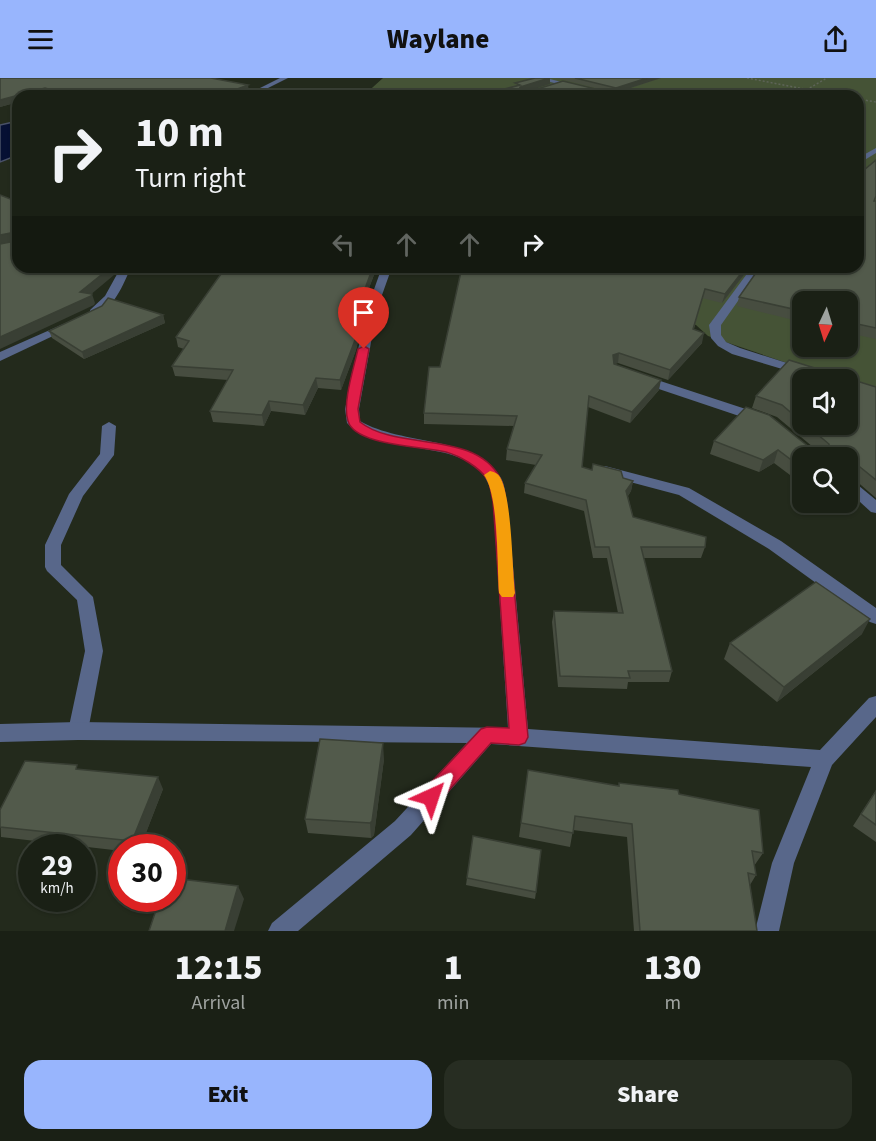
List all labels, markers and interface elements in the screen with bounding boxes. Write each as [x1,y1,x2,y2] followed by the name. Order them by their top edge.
[387,20,489,59] text: Waylane
[24,23,57,56] icon: menu
[819,23,852,56] icon: share
[135,103,224,163] text: 10 m
[36,114,114,192] icon: right
[135,159,246,198] text: Turn right
[327,228,360,261] icon: left
[390,228,423,261] icon: ahead
[453,228,486,261] icon: ahead
[516,228,549,261] icon: right
[338,287,389,349] pin
[792,291,858,357] north arrow
[792,291,858,513] map controls
[347,296,380,329] icon: arrive
[792,369,858,435] button: sound
[792,447,858,513] button: search
[399,765,463,829] position arrow
[108,834,186,912] speed limit sign: 30
[41,844,73,887] text: 29
[40,878,74,899] text: km/h
[174,942,263,993] text: 12:15
[444,942,463,993] text: 1
[644,942,702,993] text: 130
[192,989,245,1017] text: Arrival
[437,989,469,1017] text: min
[664,989,681,1017] text: m
[24,1060,432,1129] button: Exit
[444,1060,852,1129] button: Share

